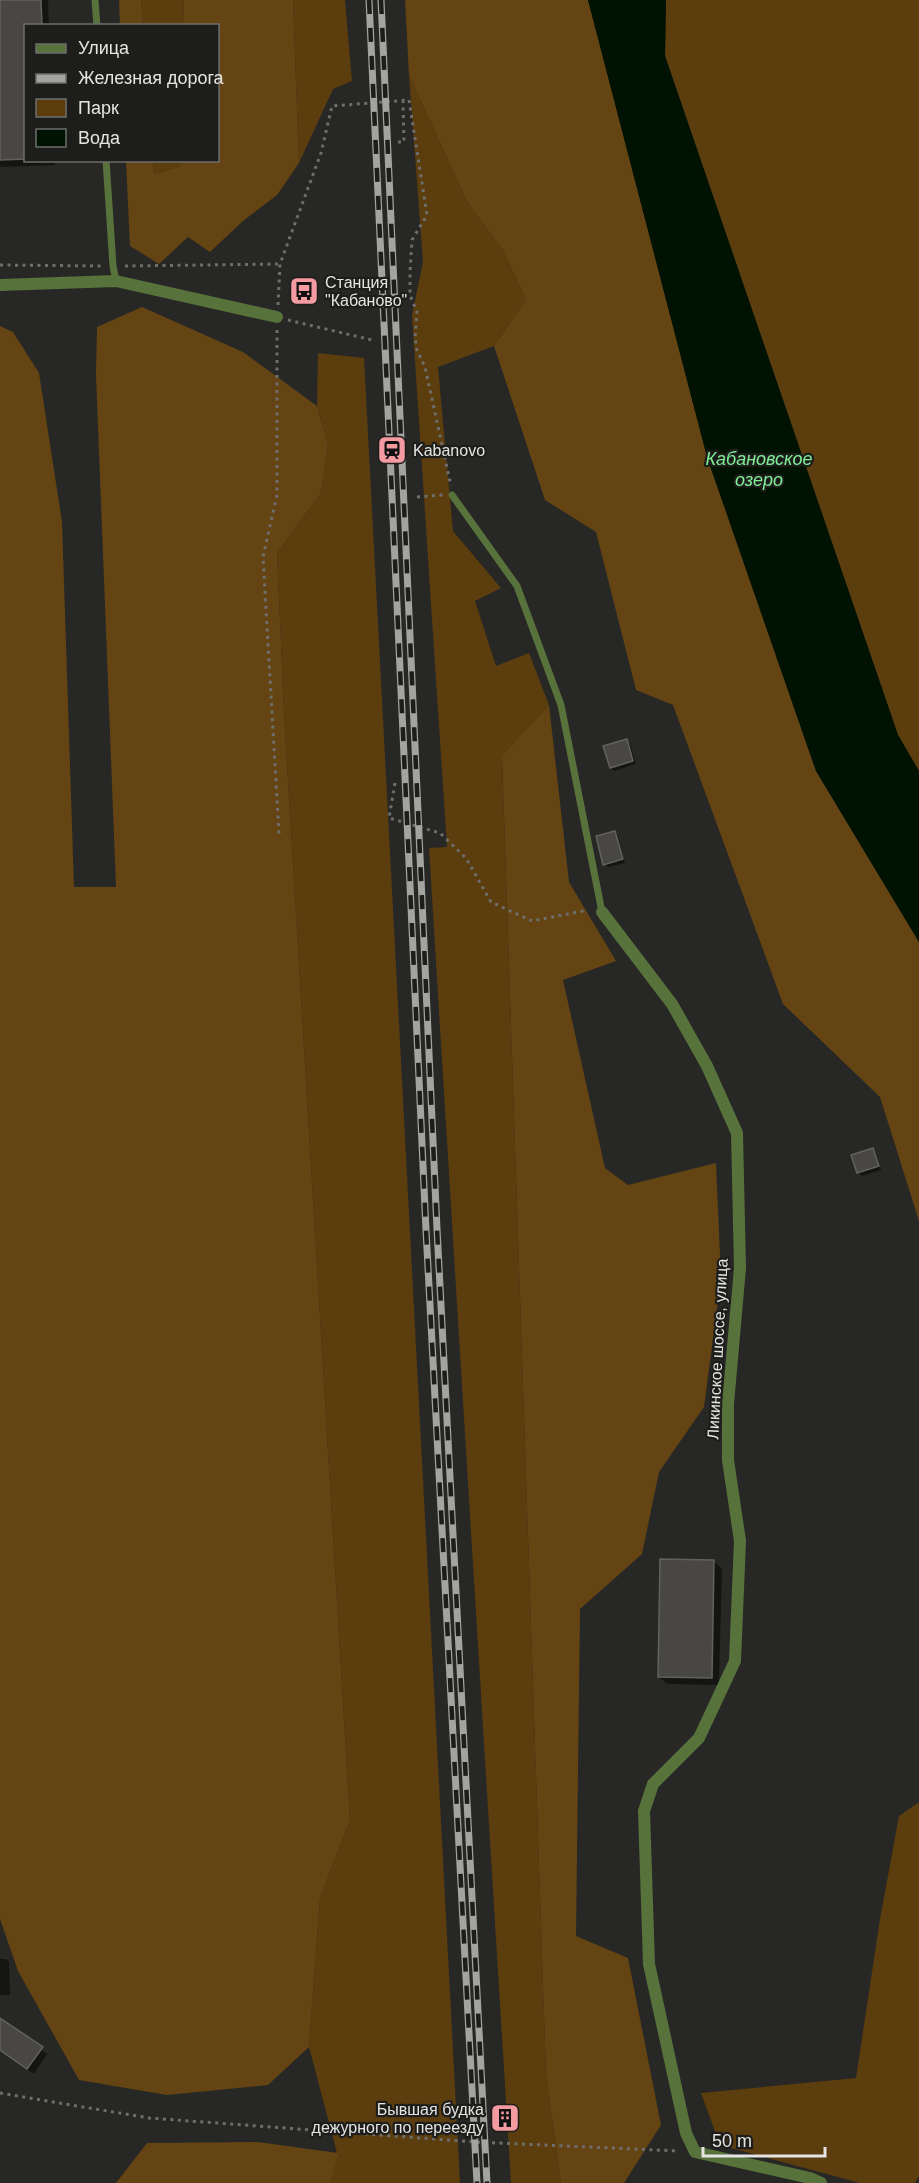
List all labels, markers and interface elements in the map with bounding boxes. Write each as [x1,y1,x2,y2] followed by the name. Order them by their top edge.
[24,24,219,162] legend
[78,38,130,58] text: Улица
[78,68,225,88] text: Железная дорога
[78,98,119,118] text: Парк
[78,128,121,148] text: Вода
[325,274,407,309] place label: Станция "Кабаново"
[288,275,320,307] bus stop icon: Станция "Кабаново"
[376,434,408,466] station icon: Kabanovo
[413,442,485,459] place label: Kabanovo
[705,449,813,490] water label: Кабановское озеро
[704,1258,731,1440] street label: Ликинское шоссе, улица
[312,2101,484,2136] place label: Бывшая будка дежурного по переезду
[489,2102,521,2134] building icon: Бывшая будка дежурного по переезду
[703,2120,824,2158] scale bar
[712,2131,752,2151] text: 50 m

